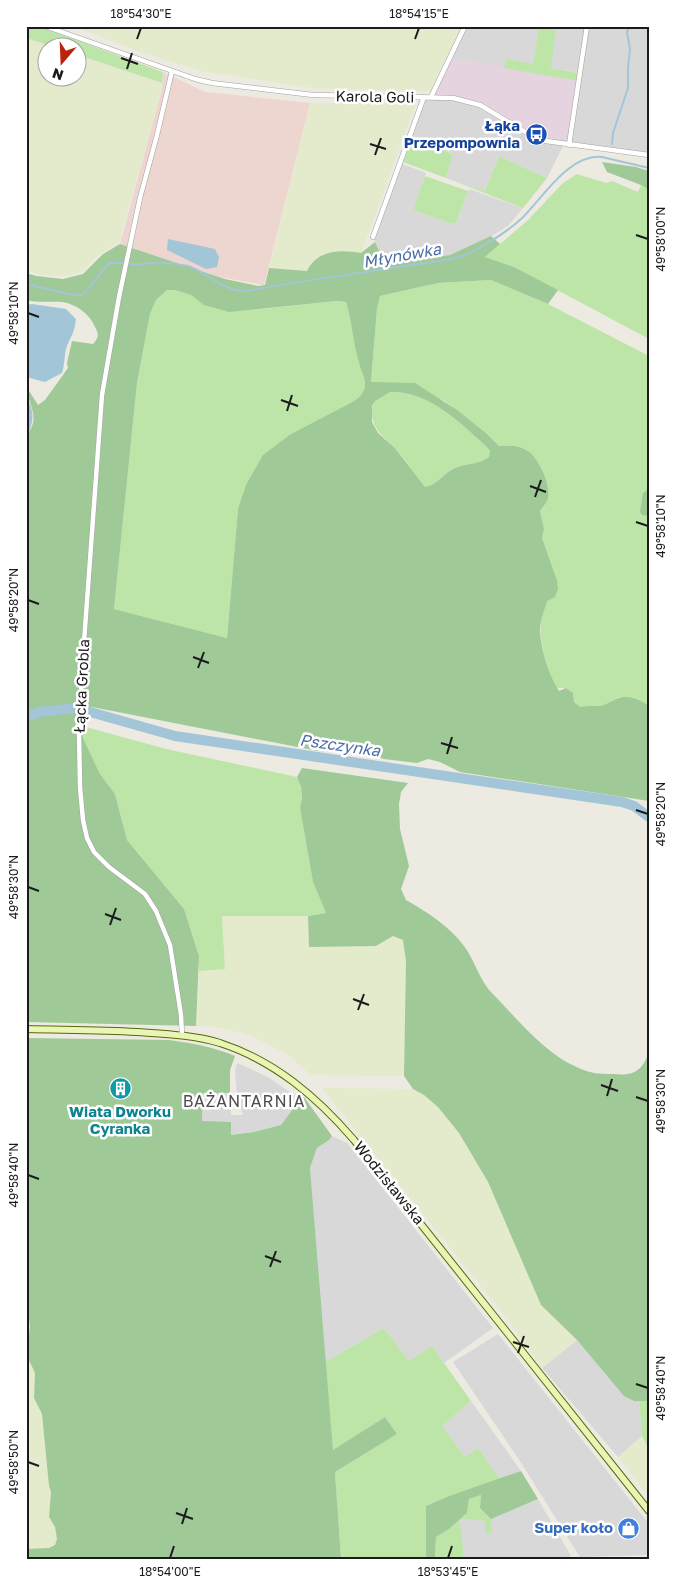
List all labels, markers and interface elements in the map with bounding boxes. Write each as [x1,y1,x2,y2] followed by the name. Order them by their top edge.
[110,6,172,21] text: 18°54'30"E
[389,6,449,21] text: 18°54'15"E
[38,38,88,88] north arrow
[50,65,65,85] text: N
[335,86,415,106] street label: Karola Goli
[404,116,520,151] place label: Łąka Przepompownia
[524,123,548,147] bus stop icon: Łąka Przepompownia
[653,207,668,271] text: 49°58'00"N
[362,238,443,272] water label: Młynówka
[6,281,21,345] text: 49°58'10"N
[653,494,668,558] text: 49°58'10"N
[6,568,21,632] text: 49°58'20"N
[70,639,92,733] street label: Łącka Grobla
[299,729,382,761] water label: Pszczynka
[653,782,668,846] text: 49°58'20"N
[6,855,21,919] text: 49°58'30"N
[653,1069,668,1133] text: 49°58'30"N
[108,1077,132,1101] building icon: Wiata Dworku Cyranka
[183,1091,305,1111] district label: BAŻANTARNIA
[69,1102,171,1137] place label: Wiata Dworku Cyranka
[351,1137,429,1228] street label: Wodzisławska
[6,1143,21,1207] text: 49°58'40"N
[653,1356,668,1420] text: 49°58'40"N
[6,1430,21,1494] text: 49°58'50"N
[617,1516,641,1540] shop icon: Super koło
[534,1518,613,1536] place label: Super koło
[139,1564,201,1579] text: 18°54'00"E
[418,1564,478,1579] text: 18°53'45"E

